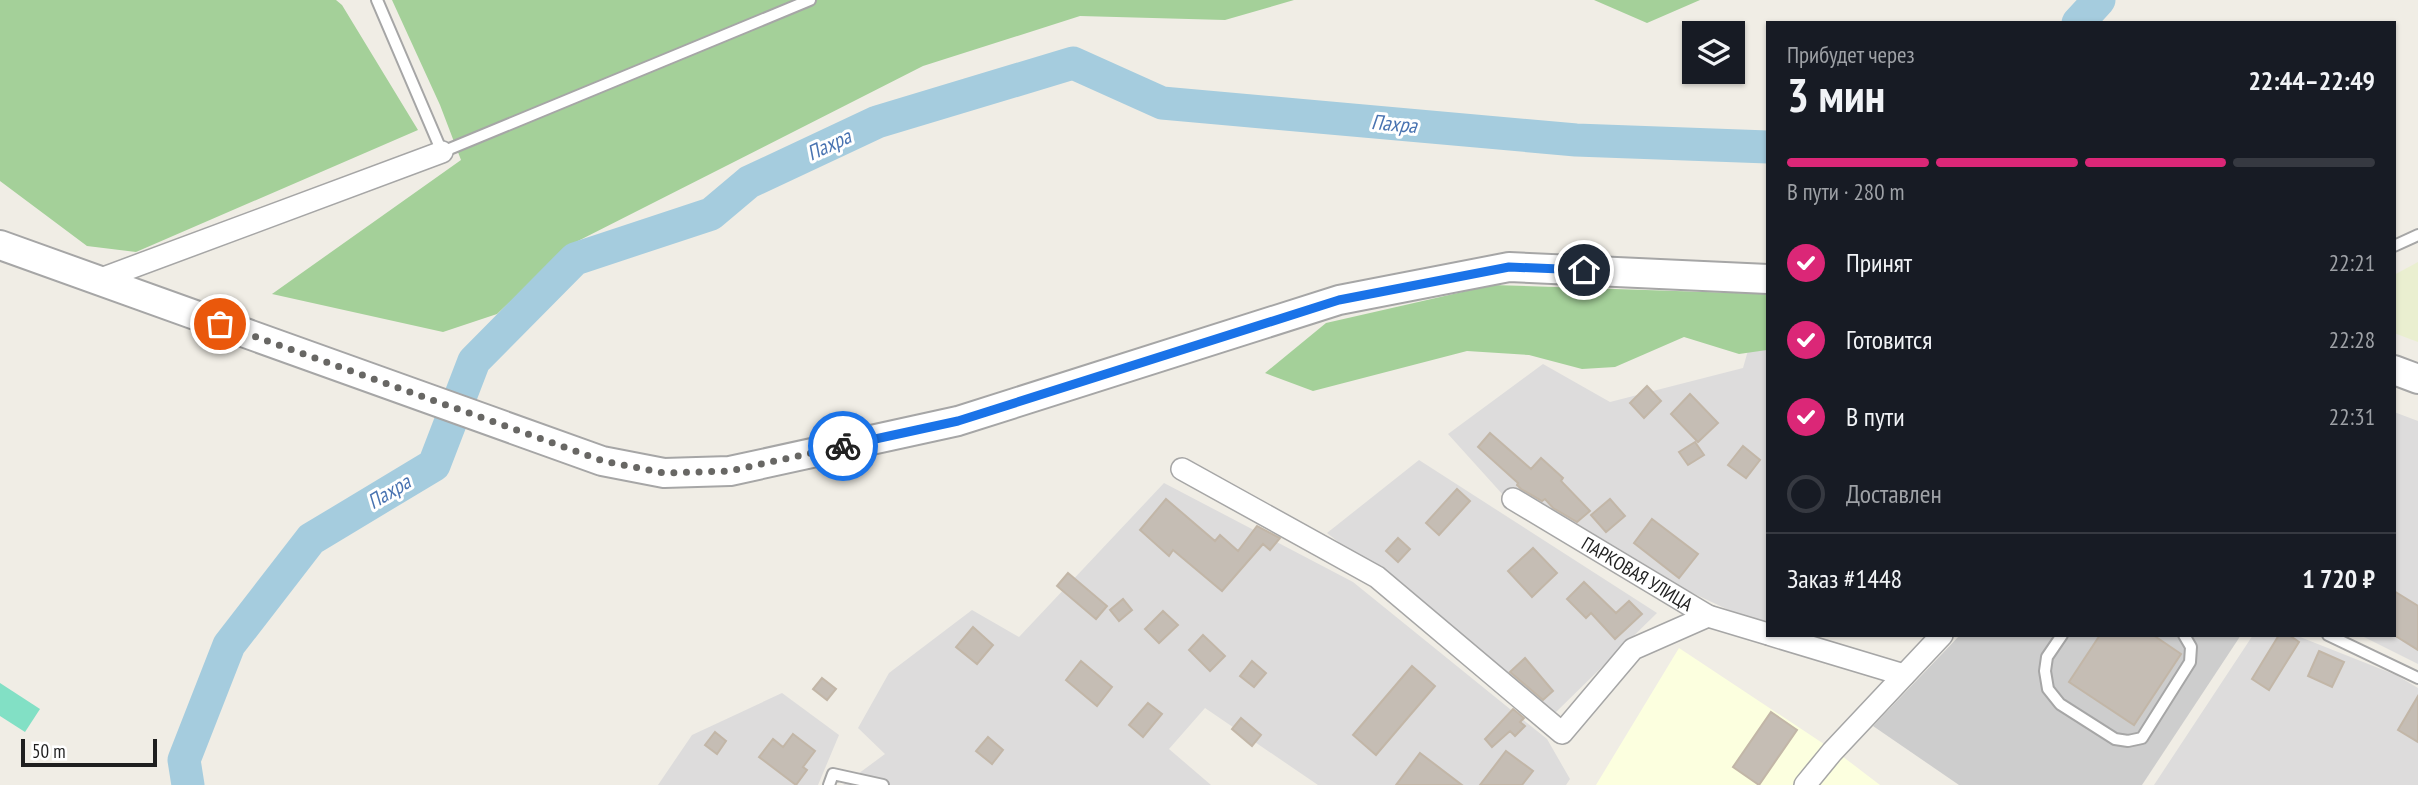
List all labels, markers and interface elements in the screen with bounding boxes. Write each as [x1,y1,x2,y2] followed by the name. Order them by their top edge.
[1682,21,1745,84] map controls
[1682,21,1745,84] button: layers
[1787,40,1915,69] text: Прибудет через
[2248,64,2375,97] text: 22:44–22:49
[1787,65,1885,125] text: 3 мин
[1370,108,1420,139] water label: Пахра
[802,122,857,166] water label: Пахра
[1787,177,1904,206] text: В пути · 280 m
[1554,240,1614,300] pin
[1787,244,1825,282] icon: check
[1846,246,1912,279] text: Принят
[2329,248,2375,277] text: 22:21
[1565,251,1603,289] icon: home
[190,294,250,354] pin
[201,305,239,343] icon: bag
[1787,321,1825,359] icon: check
[1846,323,1932,356] text: Готовится
[2329,325,2375,354] text: 22:28
[1787,398,1825,436] icon: check
[1846,400,1905,433] text: В пути
[2329,402,2375,431] text: 22:31
[808,411,878,481] courier
[824,427,862,465] icon: bike
[362,467,417,515] water label: Пахра
[1846,477,1942,510] text: Доставлен
[1578,531,1697,616] street label: ПАРКОВАЯ УЛИЦА
[1787,562,1902,595] text: Заказ #1448
[2302,562,2375,595] text: 1 720 ₽
[21,736,158,768] scale bar
[32,739,66,763] text: 50 m

